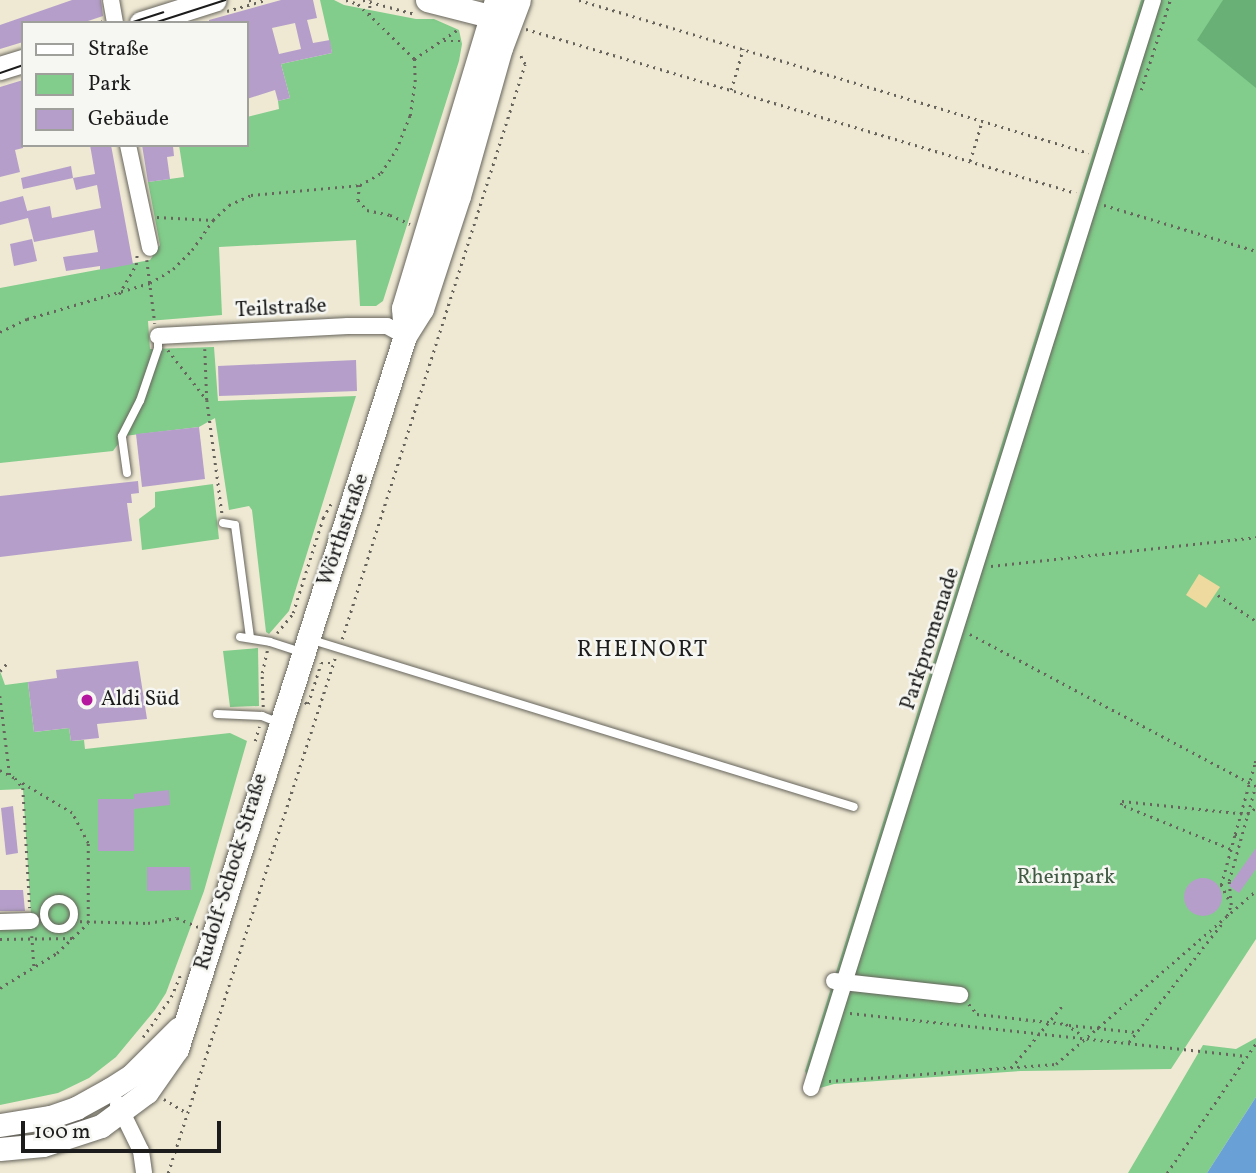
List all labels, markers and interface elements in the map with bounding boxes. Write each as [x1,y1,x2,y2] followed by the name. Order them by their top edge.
[21,21,248,147] legend
[88,35,149,64] text: Straße
[88,70,131,99] text: Park
[88,105,169,134] text: Gebäude
[235,294,327,324] street label: Teilstraße
[313,470,375,590] street label: Wörthstraße
[896,565,966,713] street label: Parkpromenade
[578,636,708,664] district label: RHEINORT
[101,687,180,713] place label: Aldi Süd
[79,692,95,708] marker: Aldi Süd
[190,771,274,973] street label: Rudolf-Schock-Straße
[1017,865,1115,891] park label: Rheinpark
[24,1106,224,1150] scale bar
[34,1118,91,1147] text: 100 m

